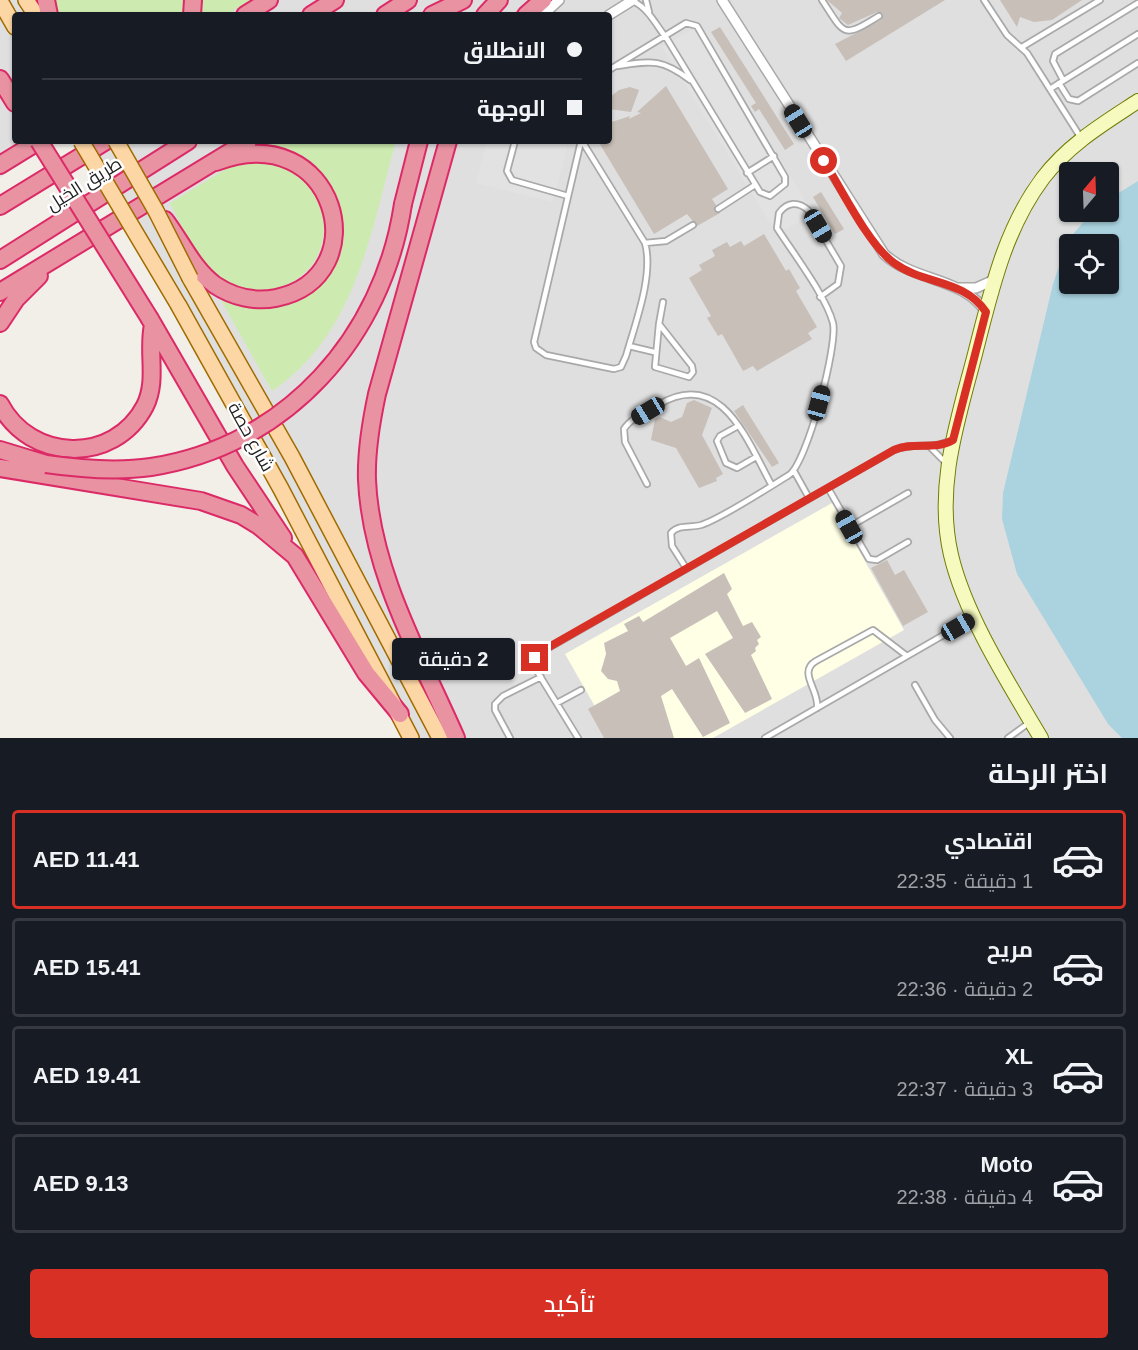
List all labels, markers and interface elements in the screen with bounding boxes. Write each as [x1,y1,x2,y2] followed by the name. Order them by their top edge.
[463,38,546,63] text: الانطلاق
[477,96,546,121] text: الوجهة
[781,101,815,141] car
[810,147,837,174] route start
[43,153,126,217] street label: طريق الخيل
[1059,162,1119,222] north arrow
[1059,162,1119,294] map controls
[801,206,835,246] car
[1059,234,1119,294] button: locate
[806,383,832,423] car
[628,394,668,428] car
[222,399,278,476] street label: شارع حصة
[832,507,866,547] car
[938,610,978,644] car
[391,637,514,679] callout: 2 دقيقة
[521,644,548,671] route end
[419,648,488,670] text: 2 دقيقة
[988,759,1108,789] text: اختر الرحلة
[944,829,1033,854] text: اقتصادي
[1051,833,1105,887] icon: car
[33,847,139,872] text: AED 11.41
[896,870,1033,892] text: 1 دقيقة · 22:35
[987,937,1033,962] text: مريح
[1051,941,1105,995] icon: car
[33,955,141,980] text: AED 15.41
[896,978,1033,1000] text: 2 دقيقة · 22:36
[1005,1044,1033,1069] text: XL
[1051,1049,1105,1103] icon: car
[33,1063,141,1088] text: AED 19.41
[896,1078,1033,1100] text: 3 دقيقة · 22:37
[980,1152,1033,1177] text: Moto
[1051,1157,1105,1211] icon: car
[33,1171,128,1196] text: AED 9.13
[896,1186,1033,1208] text: 4 دقيقة · 22:38
[30,1269,1108,1338] button: تأكيد

